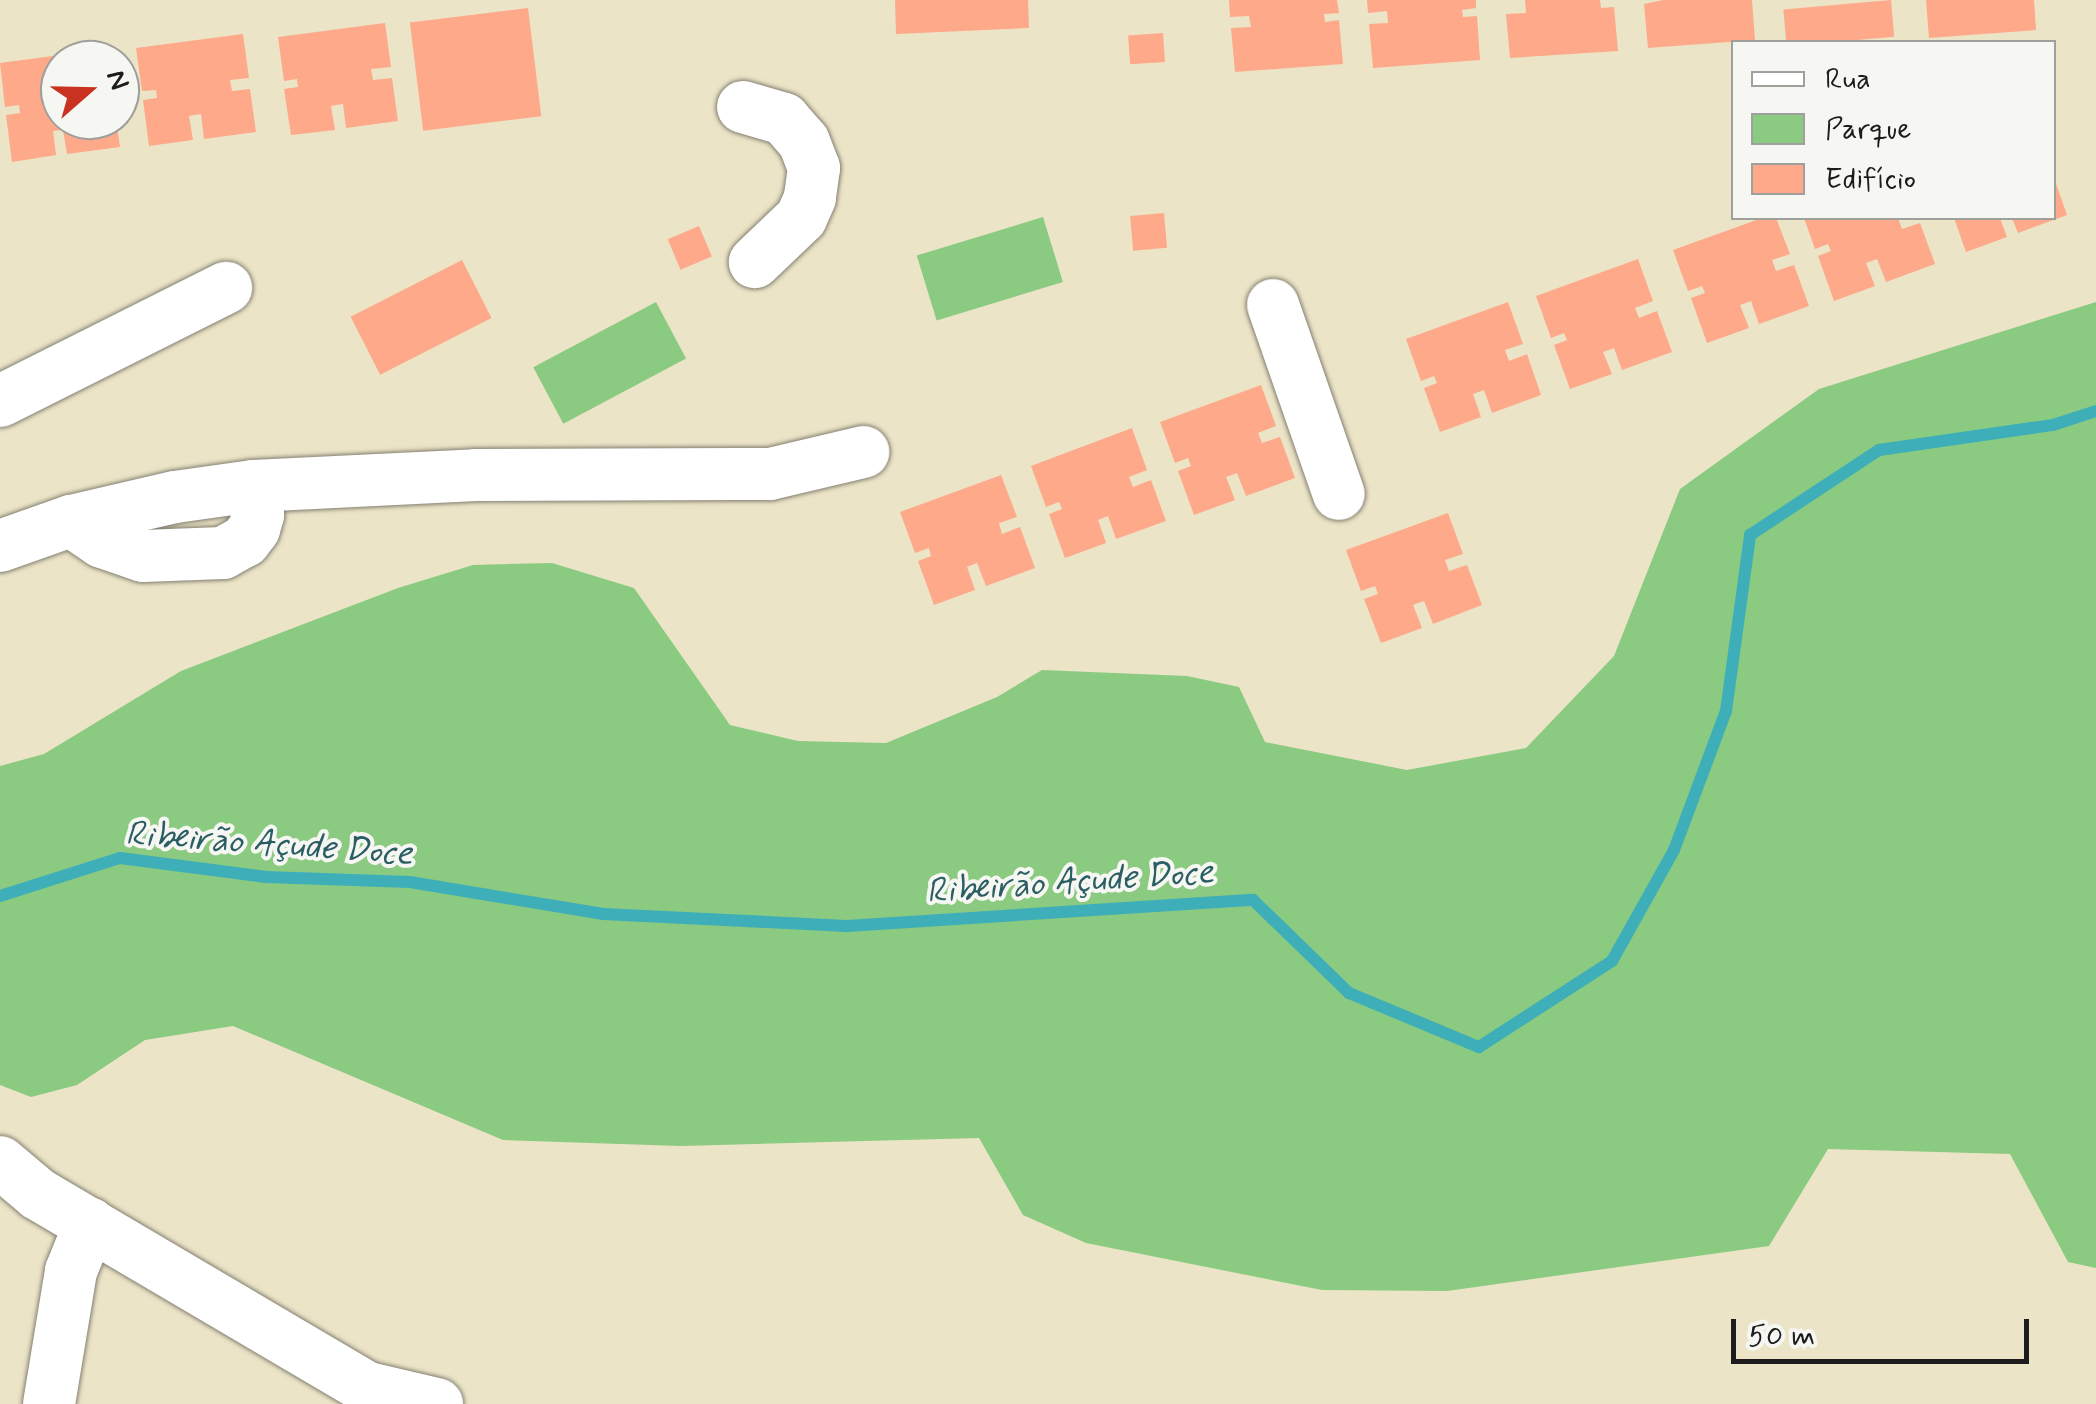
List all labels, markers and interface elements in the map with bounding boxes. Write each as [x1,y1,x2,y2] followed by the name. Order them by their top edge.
[40,40,140,140] north arrow
[1731,40,2056,220] legend
[1825,60,1871,99] text: Rua
[96,65,137,95] text: N
[1825,110,1911,149] text: Parque
[1825,160,1916,199] text: Edifício
[122,813,416,875] water label: Ribeirão Açude Doce
[923,851,1217,913] water label: Ribeirão Açude Doce
[1736,1299,2034,1361] scale bar
[1748,1317,1815,1356] text: 50 m

